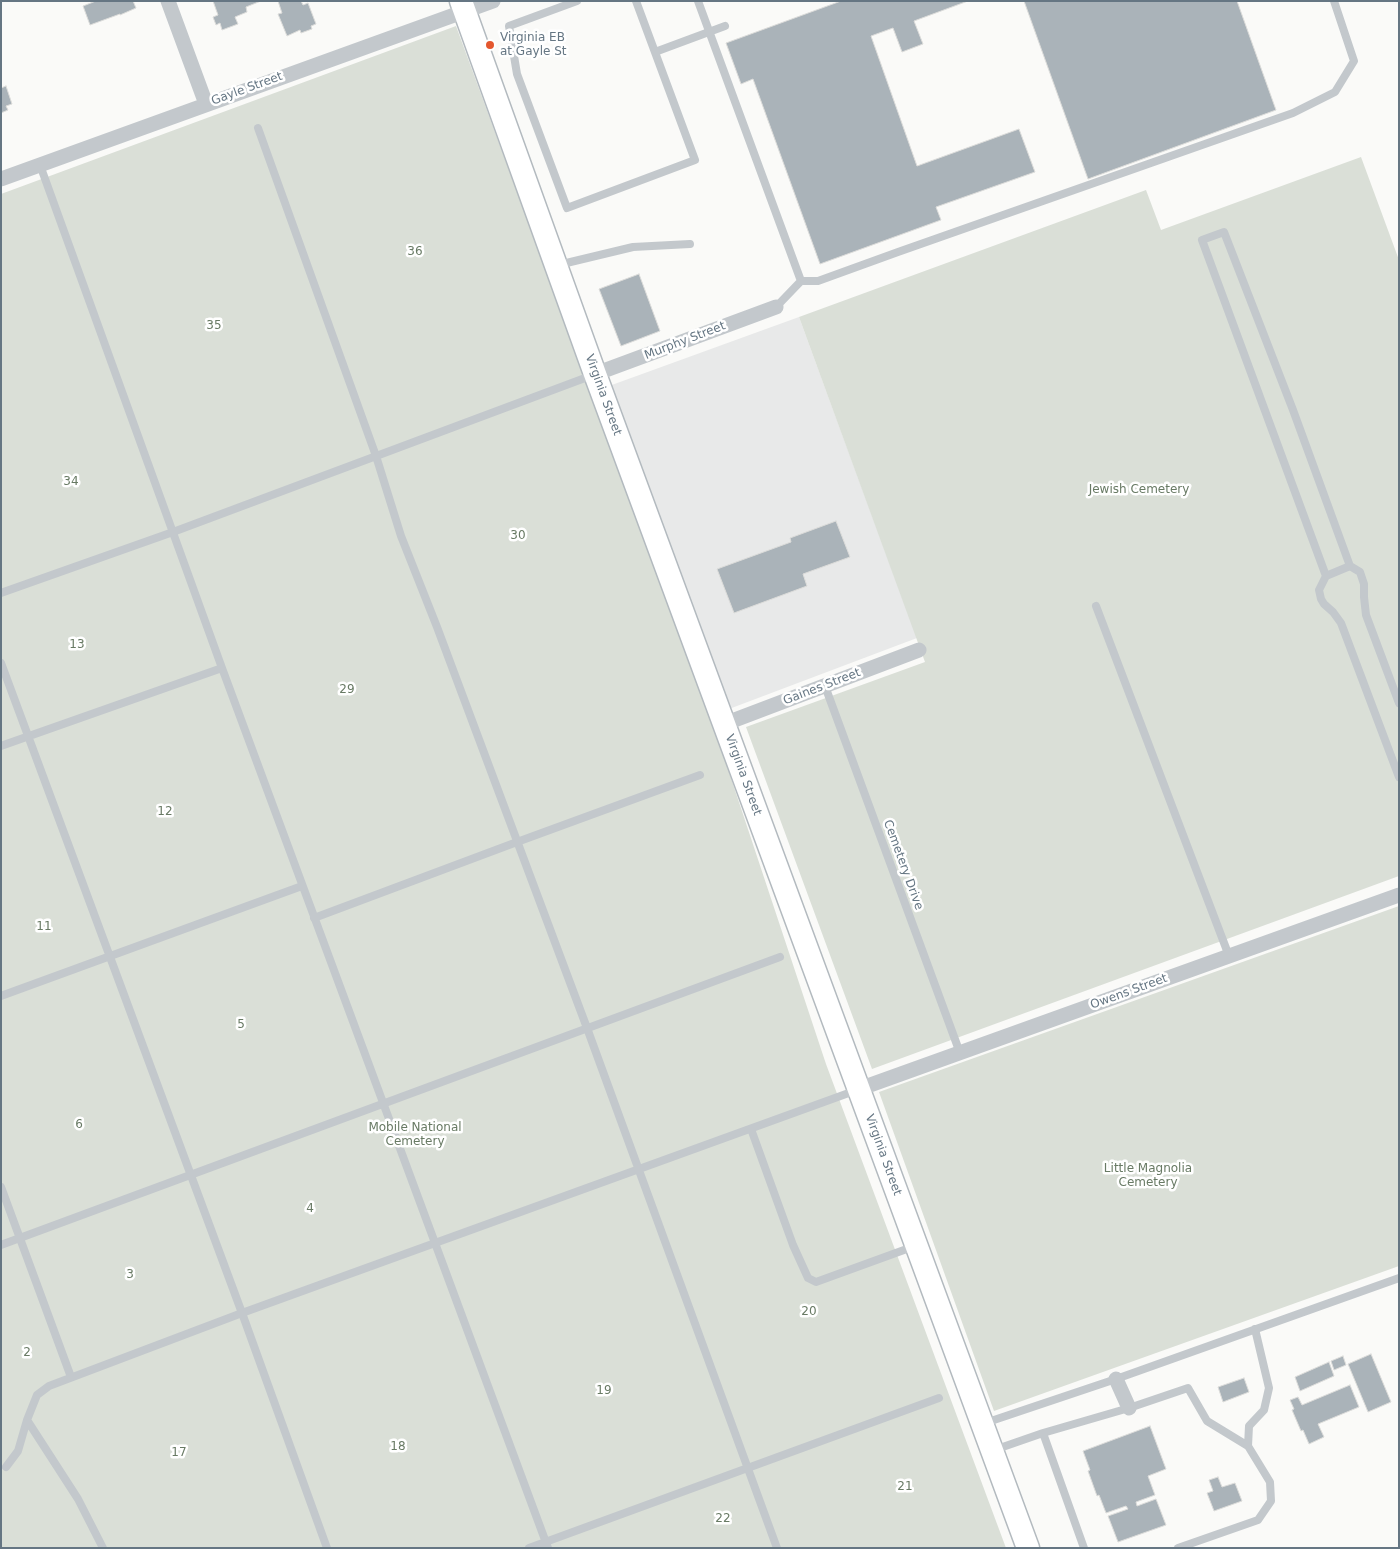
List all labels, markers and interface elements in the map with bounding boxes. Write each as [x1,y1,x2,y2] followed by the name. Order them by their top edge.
[500,31,566,59] place label: Virginia EB at Gayle St
[484,39,496,51] marker: Virginia EB at Gayle St
[209,69,285,109] street label: Gayle Street
[407,245,423,259] park label: 36
[206,319,222,333] park label: 35
[643,319,727,363] street label: Murphy Street
[582,352,624,438] street label: Virginia Street
[63,475,79,489] park label: 34
[1089,483,1189,497] park label: Jewish Cemetery
[510,529,526,543] park label: 30
[69,638,85,652] park label: 13
[781,666,863,708] street label: Gaines Street
[339,683,355,697] park label: 29
[722,732,764,818] street label: Virginia Street
[157,805,173,819] park label: 12
[880,818,926,912] street label: Cemetery Drive
[36,920,52,934] park label: 11
[1089,971,1169,1013] street label: Owens Street
[237,1018,245,1032] park label: 5
[862,1112,904,1198] street label: Virginia Street
[75,1118,83,1132] park label: 6
[368,1121,462,1149] park label: Mobile National Cemetery
[1104,1162,1192,1190] park label: Little Magnolia Cemetery
[306,1202,314,1216] park label: 4
[126,1268,134,1282] park label: 3
[801,1305,817,1319] park label: 20
[23,1346,31,1360] park label: 2
[596,1384,612,1398] park label: 19
[390,1440,406,1454] park label: 18
[171,1446,187,1460] park label: 17
[897,1480,913,1494] park label: 21
[715,1512,731,1526] park label: 22

